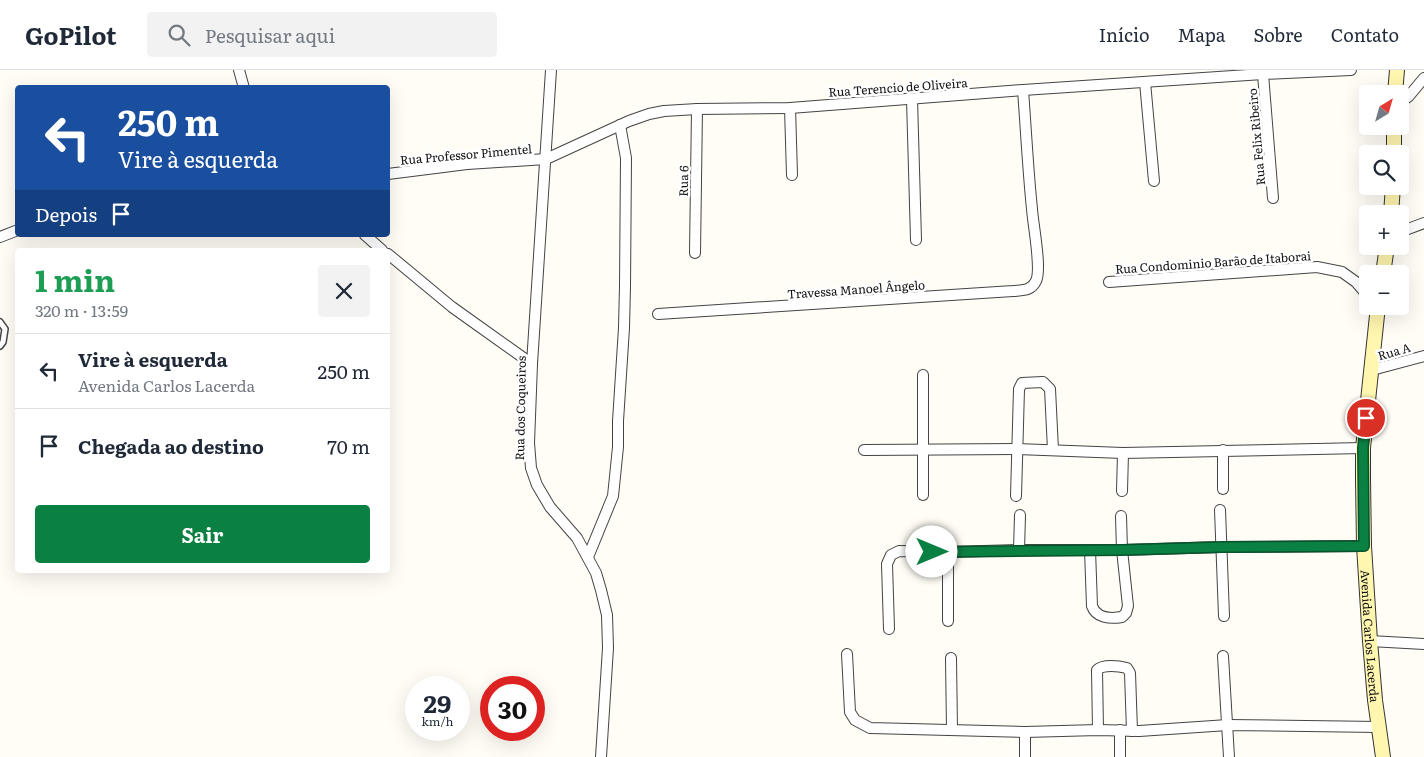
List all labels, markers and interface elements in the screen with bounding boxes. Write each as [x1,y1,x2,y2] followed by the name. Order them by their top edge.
[147,12,497,57] search box
[25,17,117,52] text: GoPilot
[165,21,193,49] icon: search
[205,21,335,49] text: Pesquisar aqui
[1099,21,1149,48] text: Início
[1177,21,1225,48] text: Mapa
[1253,21,1303,48] text: Sobre
[1331,21,1399,48] text: Contato
[828,73,969,101] street label: Rua Terencio de Oliveira
[1359,85,1409,135] north arrow
[1359,85,1409,315] map controls
[1243,88,1269,186] street label: Rua Felix Ribeiro
[118,95,219,147] text: 250 m
[35,105,100,170] icon: left
[399,139,533,169] street label: Rua Professor Pimentel
[118,142,278,175] text: Vire à esquerda
[1359,145,1409,195] button: search
[674,165,692,197] street label: Rua 6
[35,200,97,228] text: Depois
[107,200,135,228] icon: arrive
[1359,205,1409,255] button: +
[1114,246,1312,278] street label: Rua Condominio Barão de Itaborai
[35,257,115,301] text: 1 min
[318,265,370,317] button: close
[1359,265,1409,315] button: −
[786,275,926,303] street label: Travessa Manoel Ângelo
[35,298,128,322] text: 320 m · 13:59
[1375,338,1413,364] street label: Rua A
[78,345,228,373] text: Vire à esquerda
[510,355,530,461] street label: Rua dos Coqueiros
[35,357,63,385] icon: left
[318,357,370,385] text: 250 m
[78,373,255,397] text: Avenida Carlos Lacerda
[1345,397,1387,439] pin
[1352,404,1380,432] icon: arrive
[35,432,63,460] icon: arrive
[78,432,264,460] text: Chegada ao destino
[327,432,370,460] text: 70 m
[35,505,370,563] button: Sair
[905,525,957,577] position arrow
[1357,569,1384,704] street label: Avenida Carlos Lacerda
[480,676,545,741] speed limit sign: 30
[424,684,451,721] text: 29
[422,712,453,730] text: km/h

